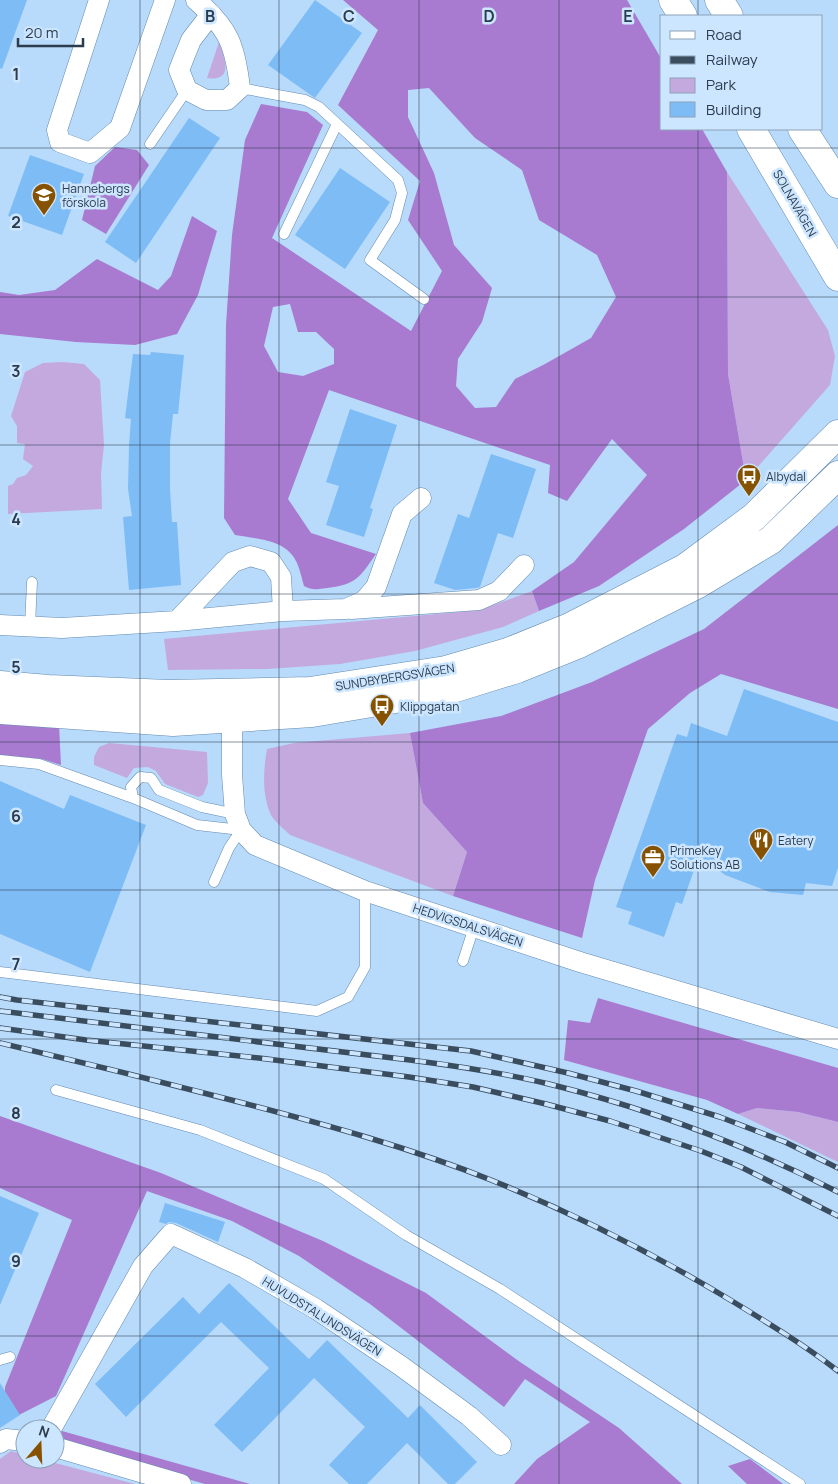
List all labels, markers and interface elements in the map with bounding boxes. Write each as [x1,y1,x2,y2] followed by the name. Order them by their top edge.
[205,5,215,27] text: B
[343,5,355,27] text: C
[483,5,495,27] text: D
[623,5,633,27] text: E
[18,15,82,47] scale bar
[660,15,823,130] legend
[25,22,58,43] text: 20 m
[706,24,742,45] text: Road
[706,49,758,70] text: Railway
[12,63,20,85] text: 1
[706,74,736,95] text: Park
[706,99,761,120] text: Building
[769,167,821,239] street label: SOLNAVÄGEN
[62,180,130,211] place label: Hannebergs förskola
[31,182,57,216] school or university icon: Hannebergs förskola
[11,211,21,233] text: 2
[11,360,21,382] text: 3
[736,463,762,497] bus stop icon: Albydal
[766,468,806,485] place label: Albydal
[11,508,21,530] text: 4
[11,656,21,678] text: 5
[334,659,456,695] street label: SUNDBYBERGSVÄGEN
[369,693,395,727] bus stop icon: Klippgatan
[400,698,459,715] place label: Klippgatan
[11,805,21,827] text: 6
[748,827,774,861] restaurant icon: Eatery
[778,832,814,849] place label: Eatery
[670,842,740,873] place label: PrimeKey Solutions AB
[640,844,666,878] office icon: PrimeKey Solutions AB
[411,899,525,951] street label: HEDVIGSDALSVÄGEN
[12,953,20,975] text: 7
[11,1102,21,1124] text: 8
[11,1250,21,1272] text: 9
[259,1272,385,1360] street label: HUVUDSTALUNDSVÄGEN
[15,1419,65,1469] north arrow
[37,1421,52,1442] text: N

